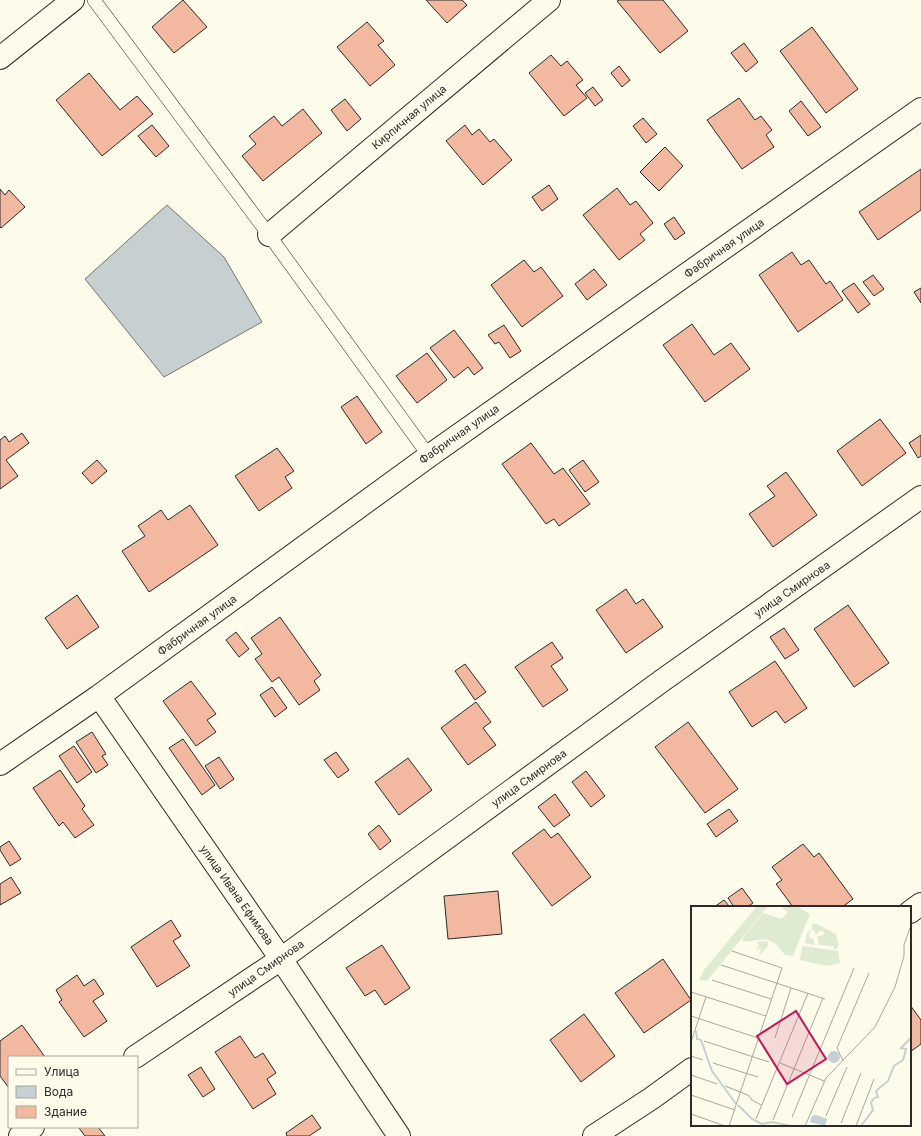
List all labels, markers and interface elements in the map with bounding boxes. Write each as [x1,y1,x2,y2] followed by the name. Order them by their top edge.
[369,82,449,152] street label: Кирпичная улица
[681,215,767,281] street label: Фабричная улица
[416,401,502,467] street label: Фабричная улица
[751,558,833,620] street label: улица Смирнова
[155,592,239,658] street label: Фабричная улица
[489,746,569,810] street label: улица Смирнова
[197,842,277,948] street label: улица Ивана Ефимова
[691,906,911,1126] inset map
[225,937,307,999] street label: улица Смирнова
[8,1056,138,1128] legend
[44,1064,79,1079] text: Улица
[44,1084,73,1099] text: Вода
[44,1104,87,1119] text: Здание

